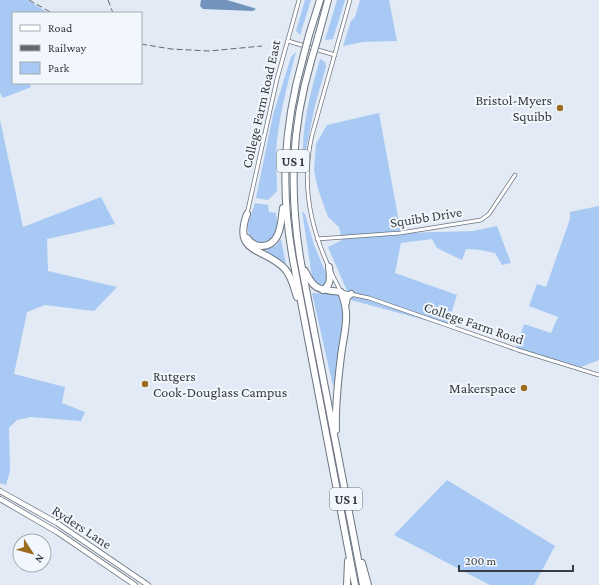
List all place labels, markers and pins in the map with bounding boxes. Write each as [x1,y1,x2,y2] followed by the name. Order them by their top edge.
[475,92,552,124] place label: Bristol-Myers Squibb
[555,103,565,113] marker: Bristol-Myers Squibb
[153,368,287,400] place label: Rutgers Cook-Douglass Campus
[140,379,150,389] marker: Rutgers Cook-Douglass Campus
[449,380,516,396] place label: Makerspace
[519,383,529,393] marker: Makerspace

